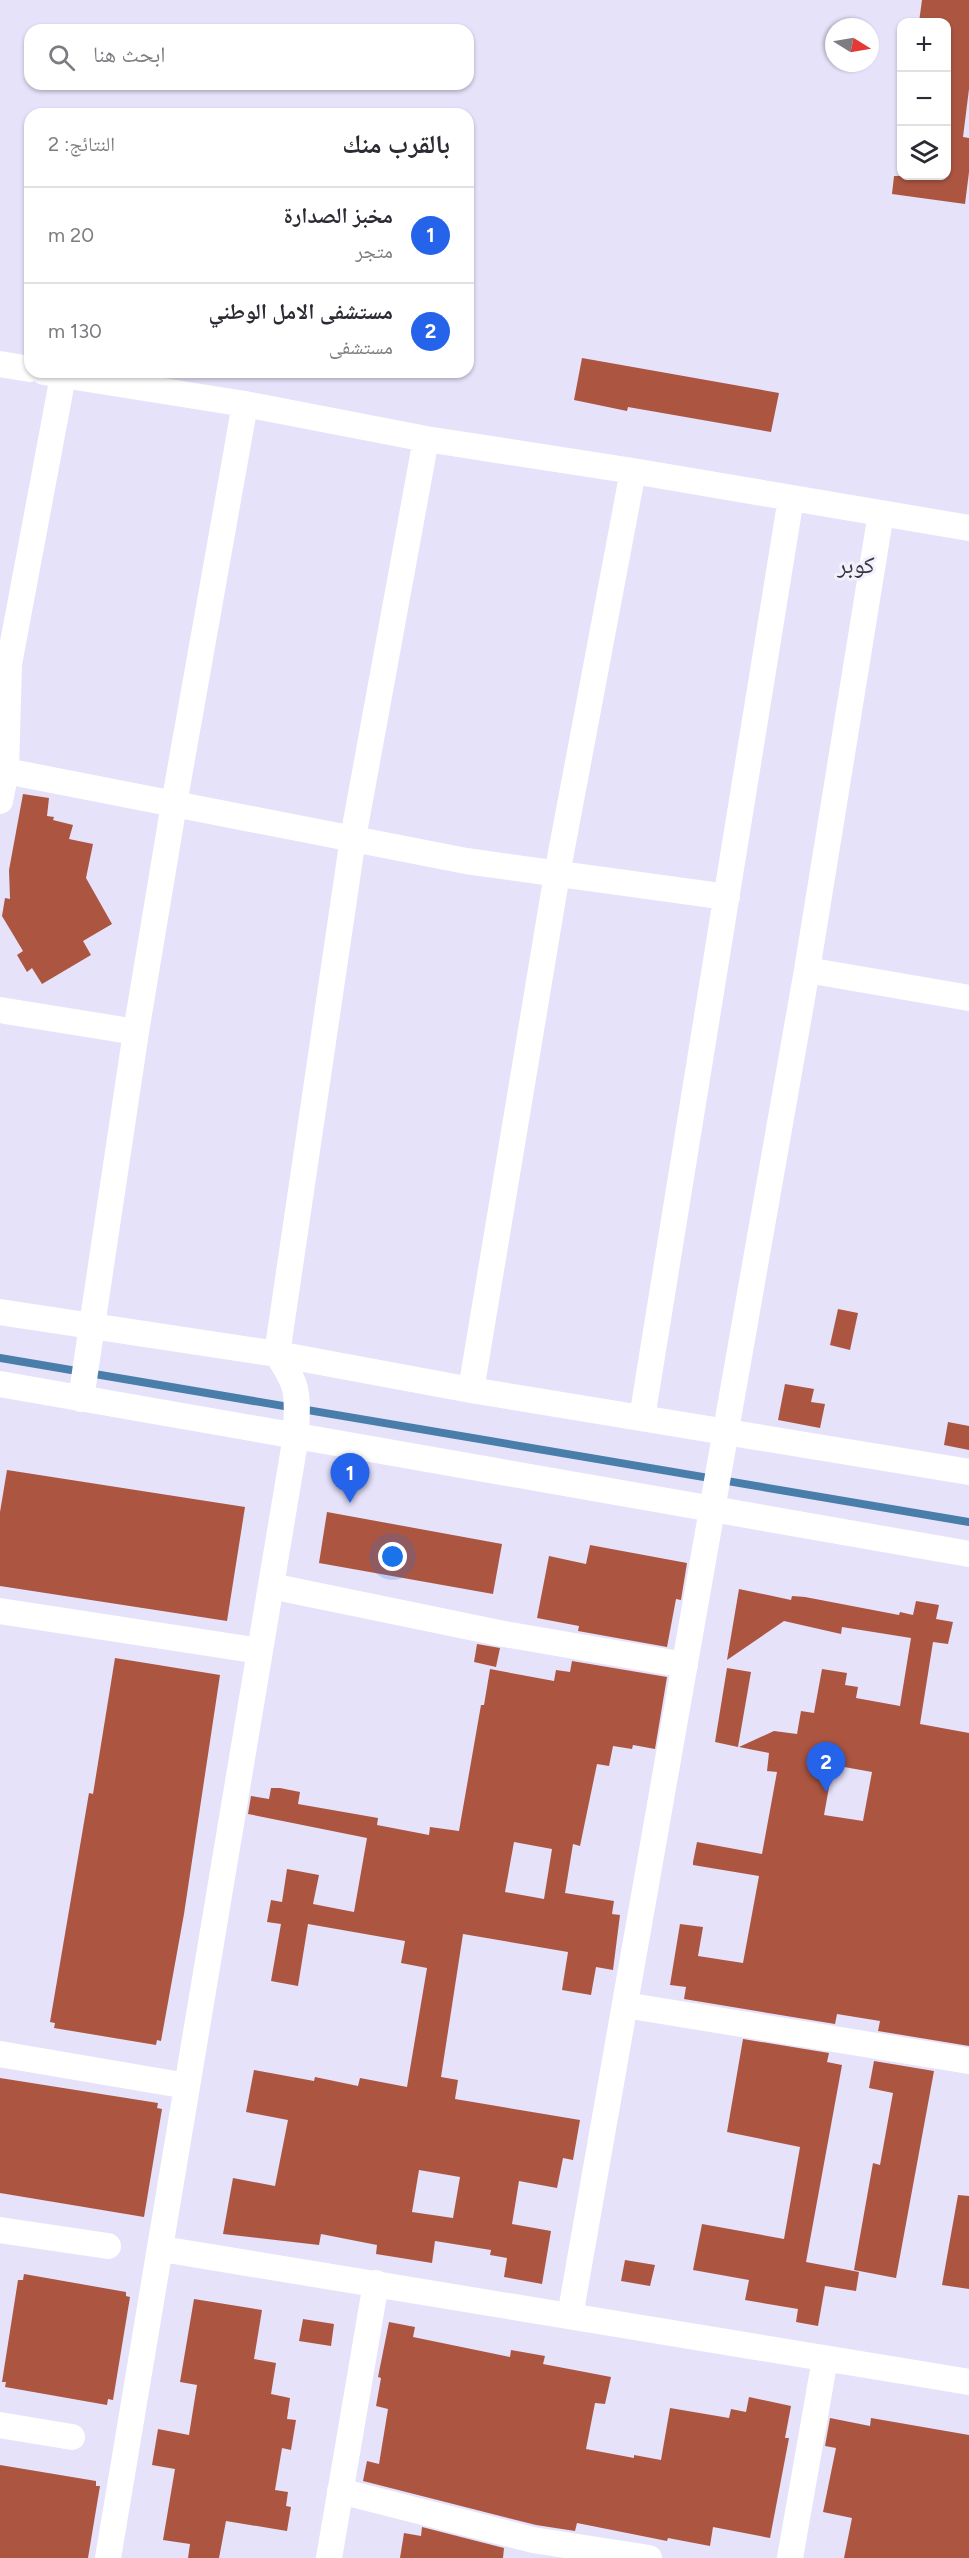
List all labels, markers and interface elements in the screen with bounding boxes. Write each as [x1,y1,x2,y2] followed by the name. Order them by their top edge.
[825,18,879,72] north arrow
[897,18,951,180] map controls
[897,18,951,72] button: +
[24,24,474,90] search box
[45,41,78,74] icon: search
[93,41,166,68] text: ابحث هنا
[897,72,951,126] button: −
[897,126,951,180] button: layers
[342,128,450,160] text: بالقرب منك
[48,132,115,156] text: النتائج: 2
[284,202,393,229] text: مخبز الصدارة
[48,223,94,247] text: 20 m
[426,223,435,247] text: 1
[355,239,393,263] text: متجر
[208,298,393,325] text: مستشفى الامل الوطني
[48,319,102,343] text: 130 m
[425,319,436,343] text: 2
[329,335,393,359] text: مستشفى
[836,550,875,579] district label: كوبر
[330,1454,370,1503] pin: 1
[378,1542,407,1571] your location
[806,1742,846,1792] pin: 2

